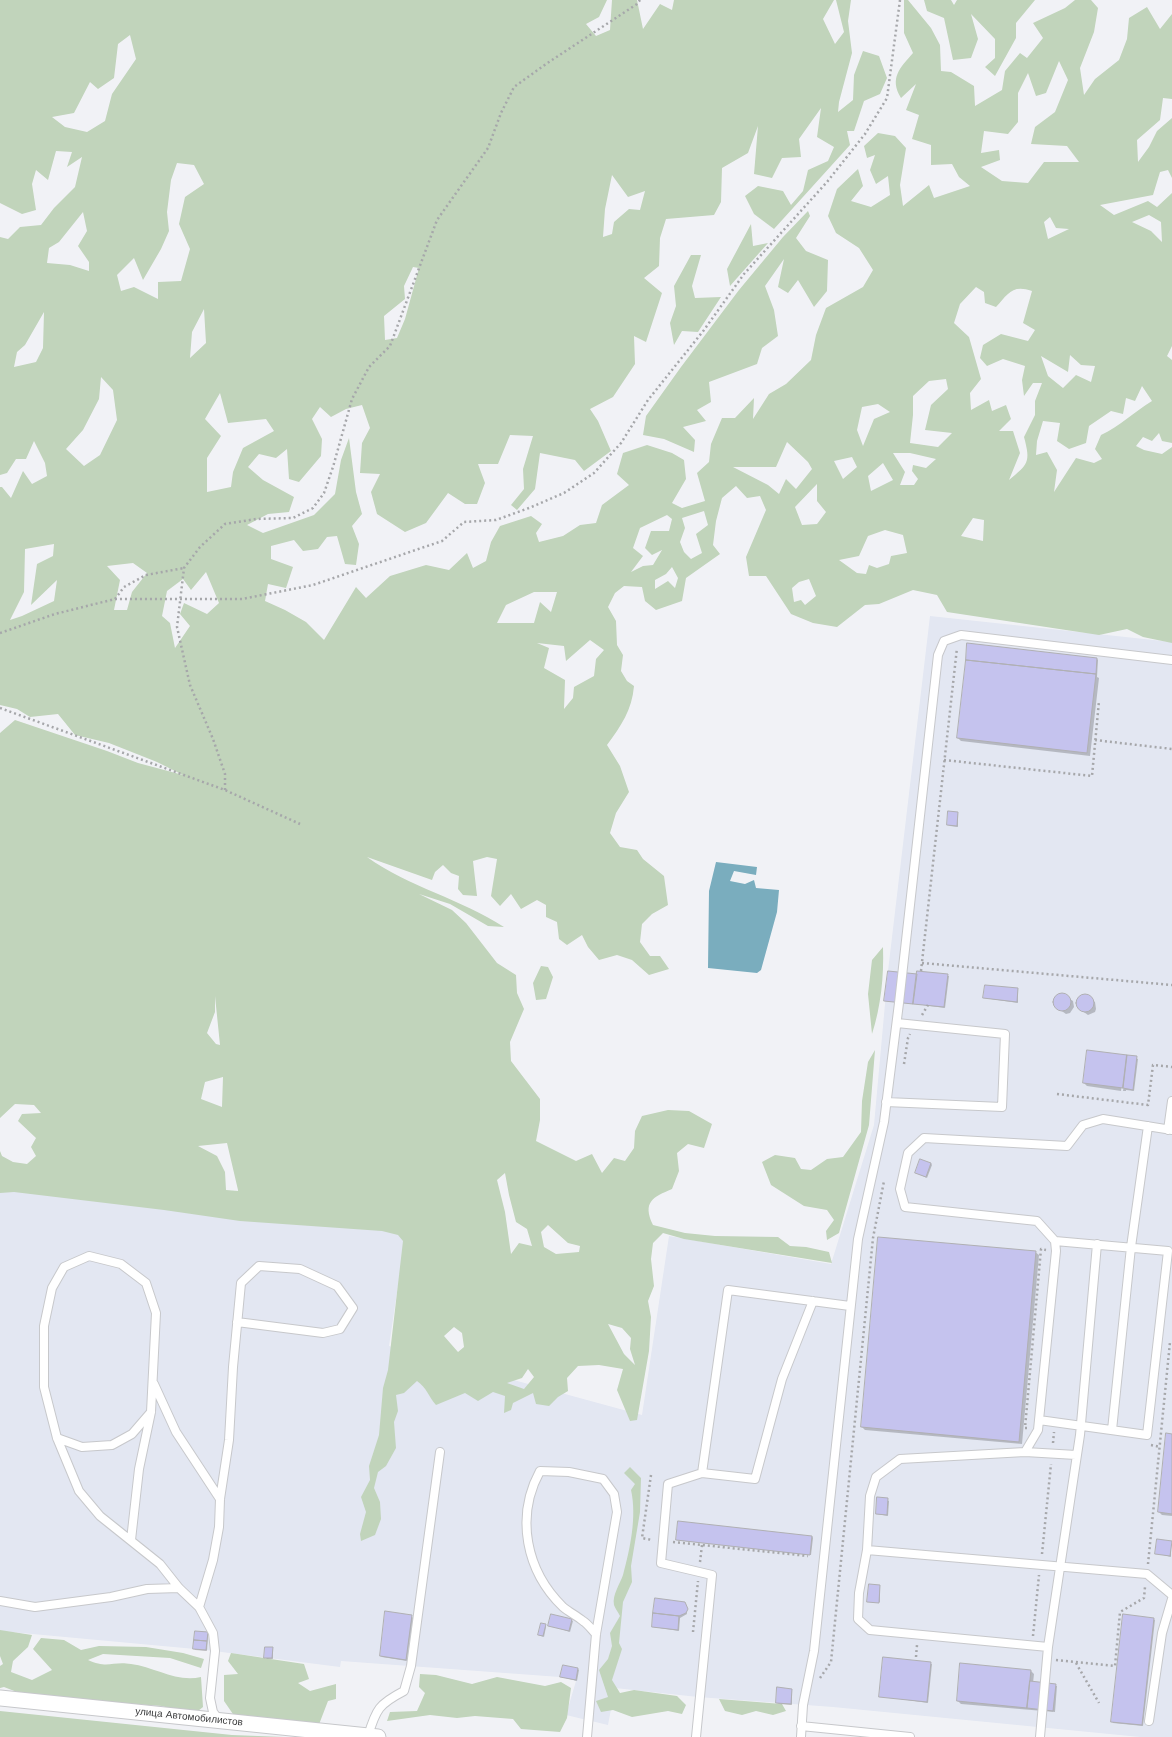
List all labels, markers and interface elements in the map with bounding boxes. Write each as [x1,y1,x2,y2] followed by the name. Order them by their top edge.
[135,1705,243,1729] street label: улица Автомобилистов

